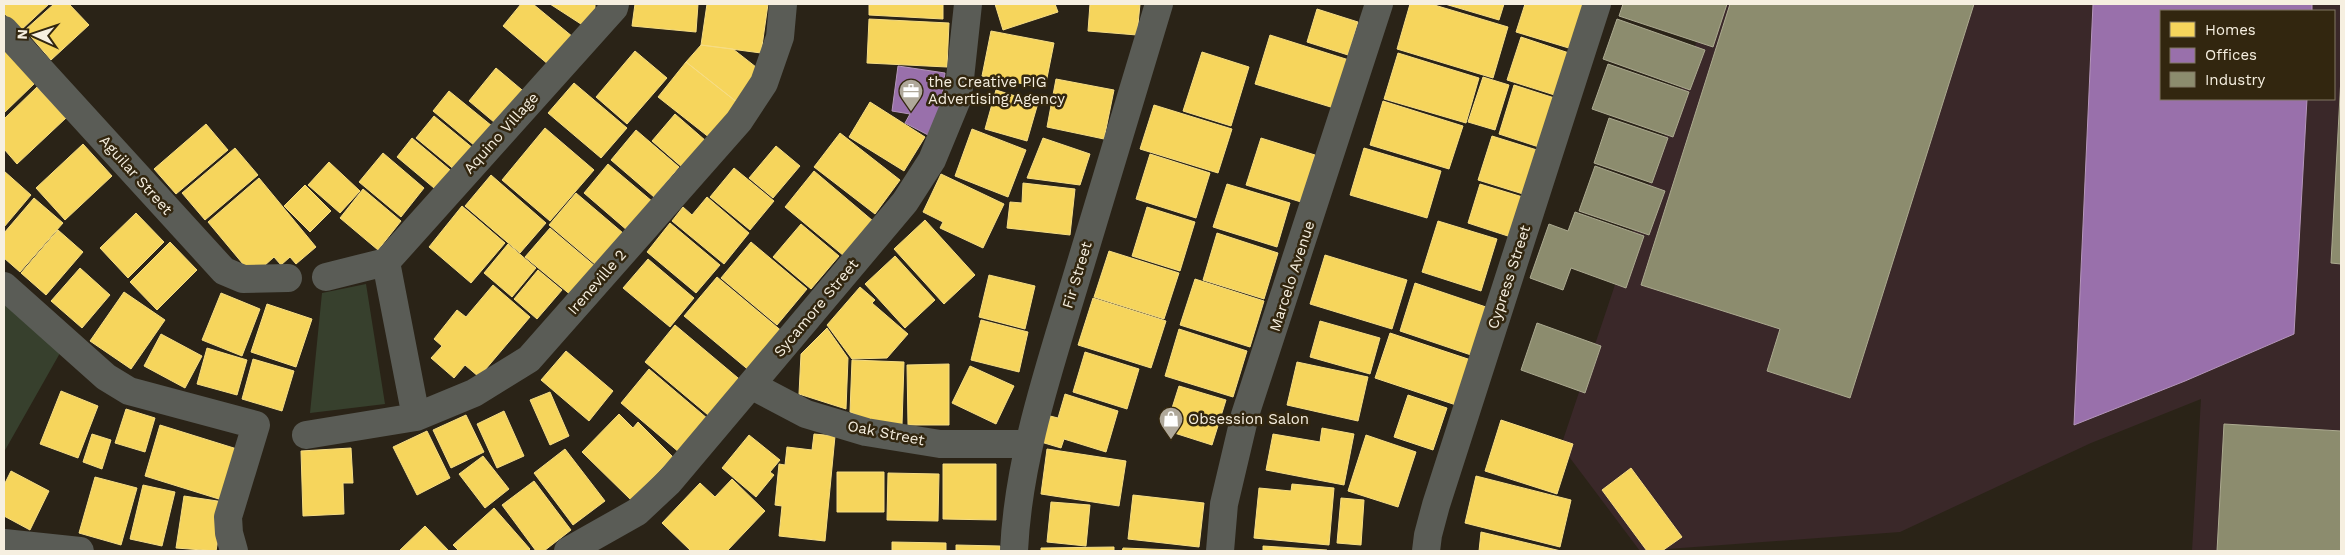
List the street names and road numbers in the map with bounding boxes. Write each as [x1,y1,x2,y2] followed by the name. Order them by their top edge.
[460,89,542,177] street label: Aquino Village
[96,132,177,219] street label: Aguilar Street
[1266,218,1318,334] street label: Marcelo Avenue
[1484,222,1534,331] street label: Cypress Street
[1058,239,1096,311] street label: Fir Street
[564,246,630,318] street label: Ireneville 2
[770,255,863,360] street label: Sycamore Street
[846,417,927,449] street label: Oak Street

